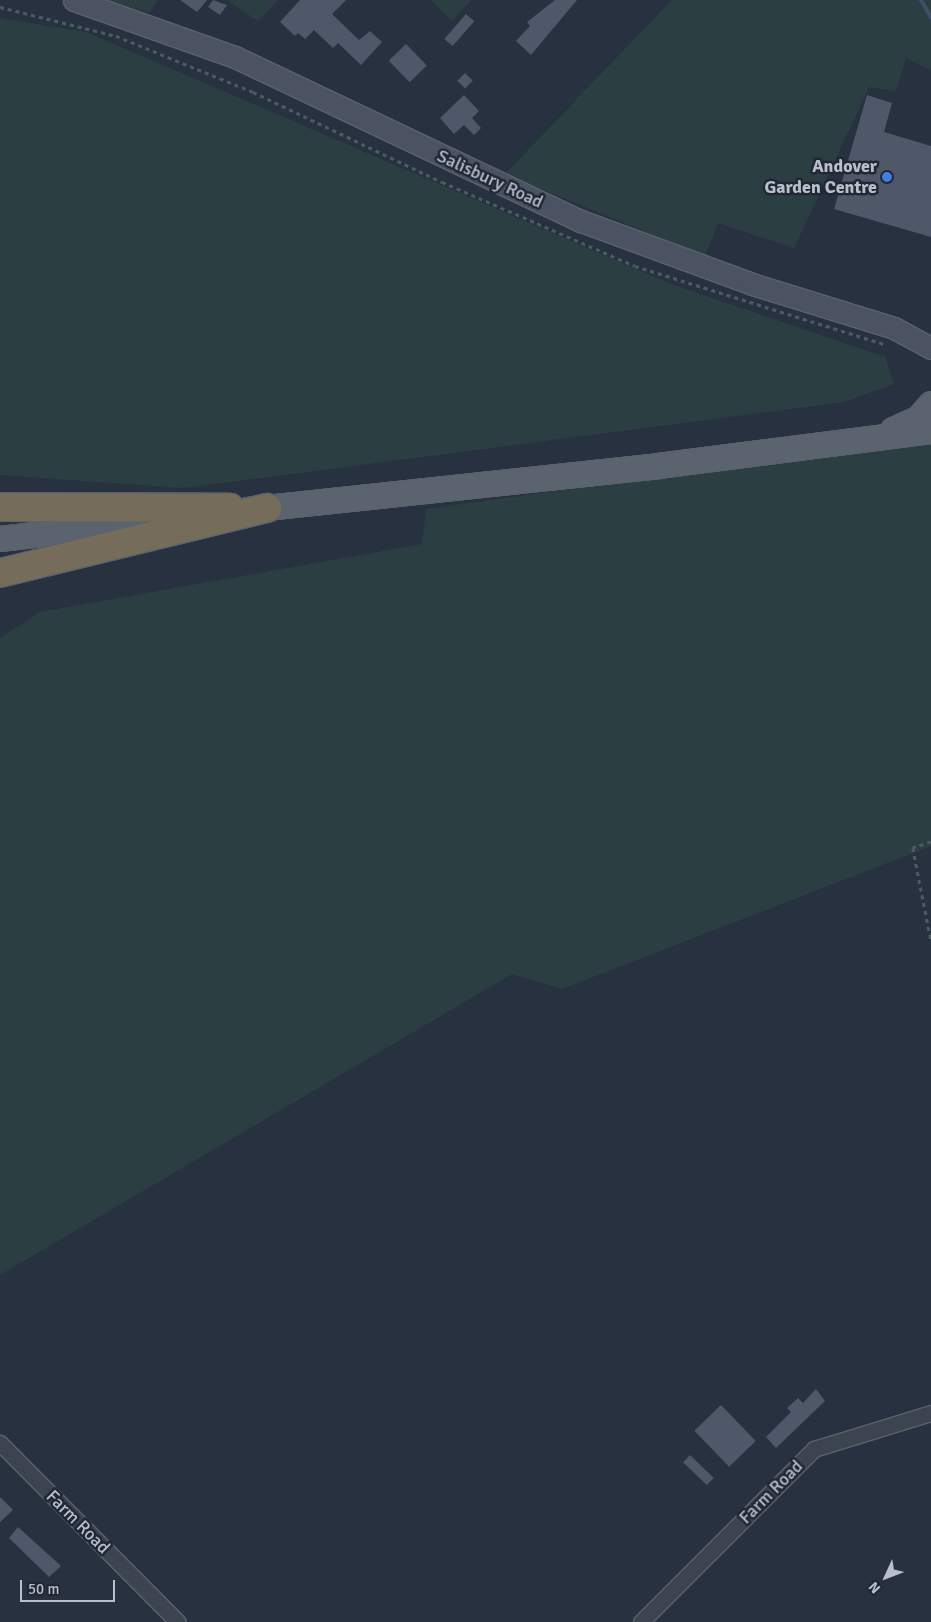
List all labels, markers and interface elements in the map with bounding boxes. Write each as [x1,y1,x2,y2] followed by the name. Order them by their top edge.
[434,145,546,213] street label: Salisbury Road
[764,156,877,198] place label: Andover Garden Centre
[881,171,893,183] marker: Andover Garden Centre
[735,1456,807,1528] street label: Farm Road
[42,1486,114,1558] street label: Farm Road
[861,1552,911,1602] north arrow
[22,1570,118,1602] scale bar
[865,1578,884,1597] text: N
[28,1580,59,1598] text: 50 m

